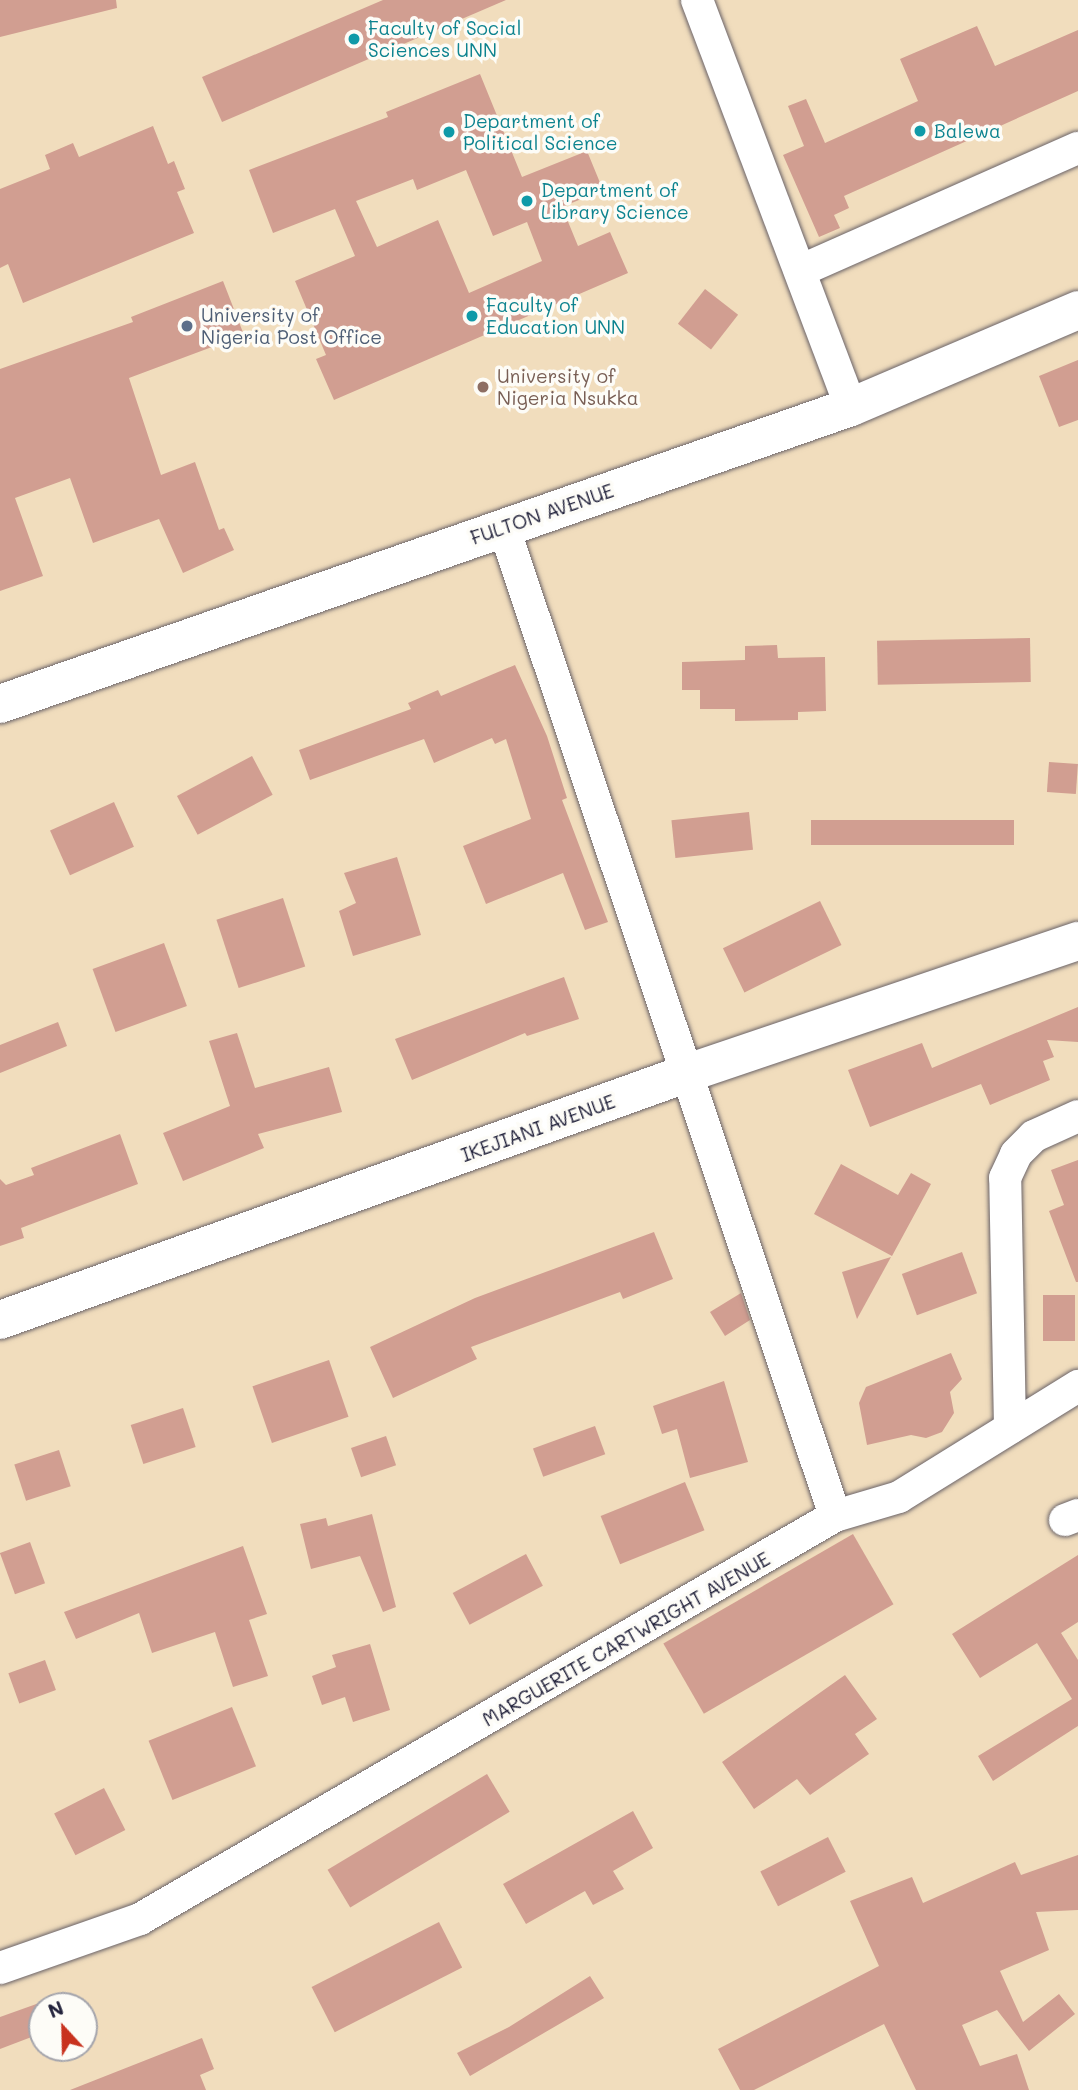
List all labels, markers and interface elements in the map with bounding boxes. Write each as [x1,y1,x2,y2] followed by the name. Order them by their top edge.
[368,17,521,61] place label: Faculty of Social Sciences UNN
[346,31,362,47] marker: Faculty of Social Sciences UNN
[463,110,617,154] place label: Department of Political Science
[934,120,1001,142] place label: Balewa
[912,123,928,139] marker: Balewa
[441,124,457,140] marker: Department of Political Science
[541,179,689,223] place label: Department of Library Science
[519,193,535,209] marker: Department of Library Science
[486,294,625,338] place label: Faculty of Education UNN
[201,304,382,348] place label: University of Nigeria Post Office
[464,308,480,324] marker: Faculty of Education UNN
[179,318,195,334] marker: University of Nigeria Post Office
[497,365,639,409] place label: University of Nigeria Nsukka
[475,379,491,395] marker: University of Nigeria Nsukka
[467,479,617,549] street label: FULTON AVENUE
[458,1090,618,1166] street label: IKEJIANI AVENUE
[478,1547,774,1731] street label: MARGUERITE CARTWRIGHT AVENUE
[28,1992,98,2062] north arrow
[44,1995,67,2023] text: N

